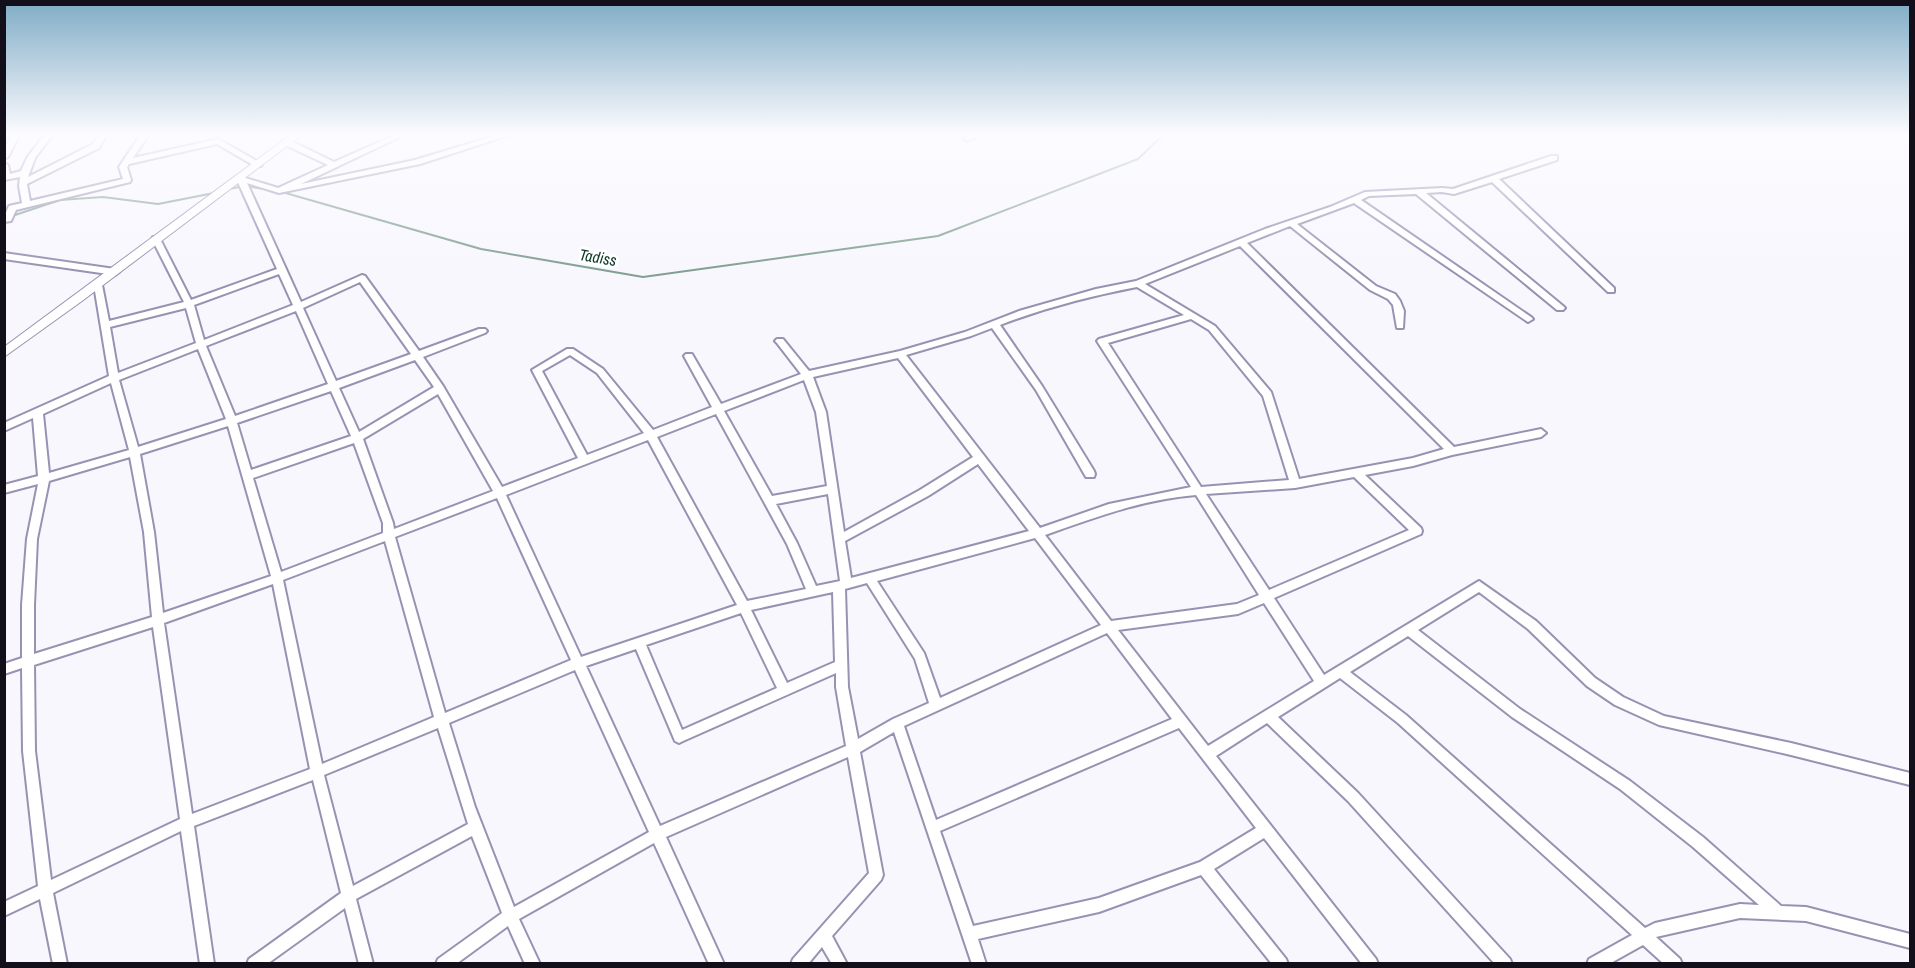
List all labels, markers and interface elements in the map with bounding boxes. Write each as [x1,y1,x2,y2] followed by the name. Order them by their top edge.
[578,243,619,271] water label: Tadiss

